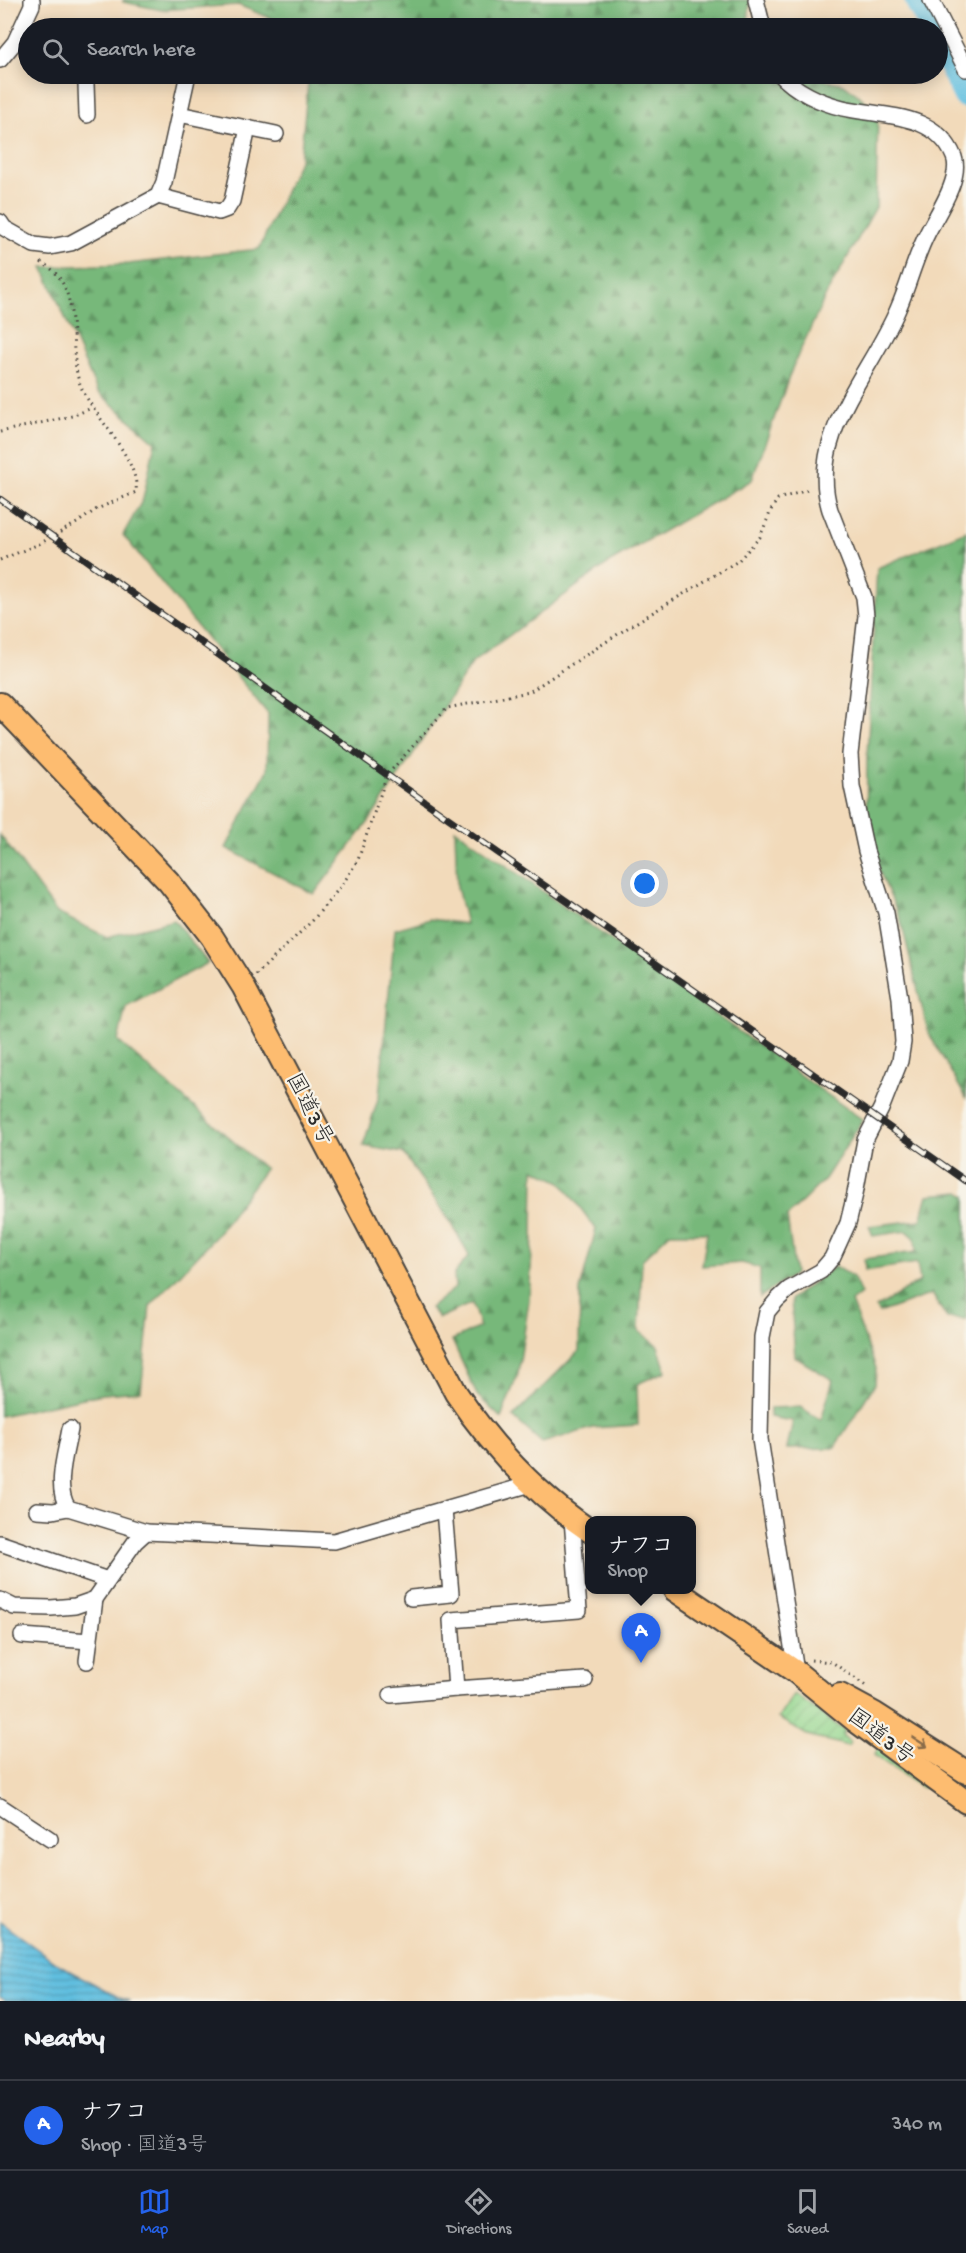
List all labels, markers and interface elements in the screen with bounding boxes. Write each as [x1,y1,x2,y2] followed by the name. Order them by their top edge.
[18,18,948,84] search box
[39,35,72,68] icon: search
[87,38,195,64] text: Search here
[630,869,659,898] your location
[279,1069,338,1150] street label: 国道3号
[585,1516,696,1594] popup
[607,1535,674,1561] text: ナフコ
[607,1561,648,1584] text: Shop
[622,1614,660,1663] pin: A
[841,1704,919,1772] street label: 国道3号
[911,1737,928,1749] one-way arrow
[24,2025,105,2056] text: Nearby
[81,2101,147,2127] text: ナフコ
[38,2114,49,2137] text: A
[892,2114,942,2137] text: 340 m
[81,2135,207,2158] text: Shop · 国道3号
[138,2185,171,2240] tab: Map
[446,2185,512,2240] tab: Directions
[787,2185,828,2240] tab: Saved

